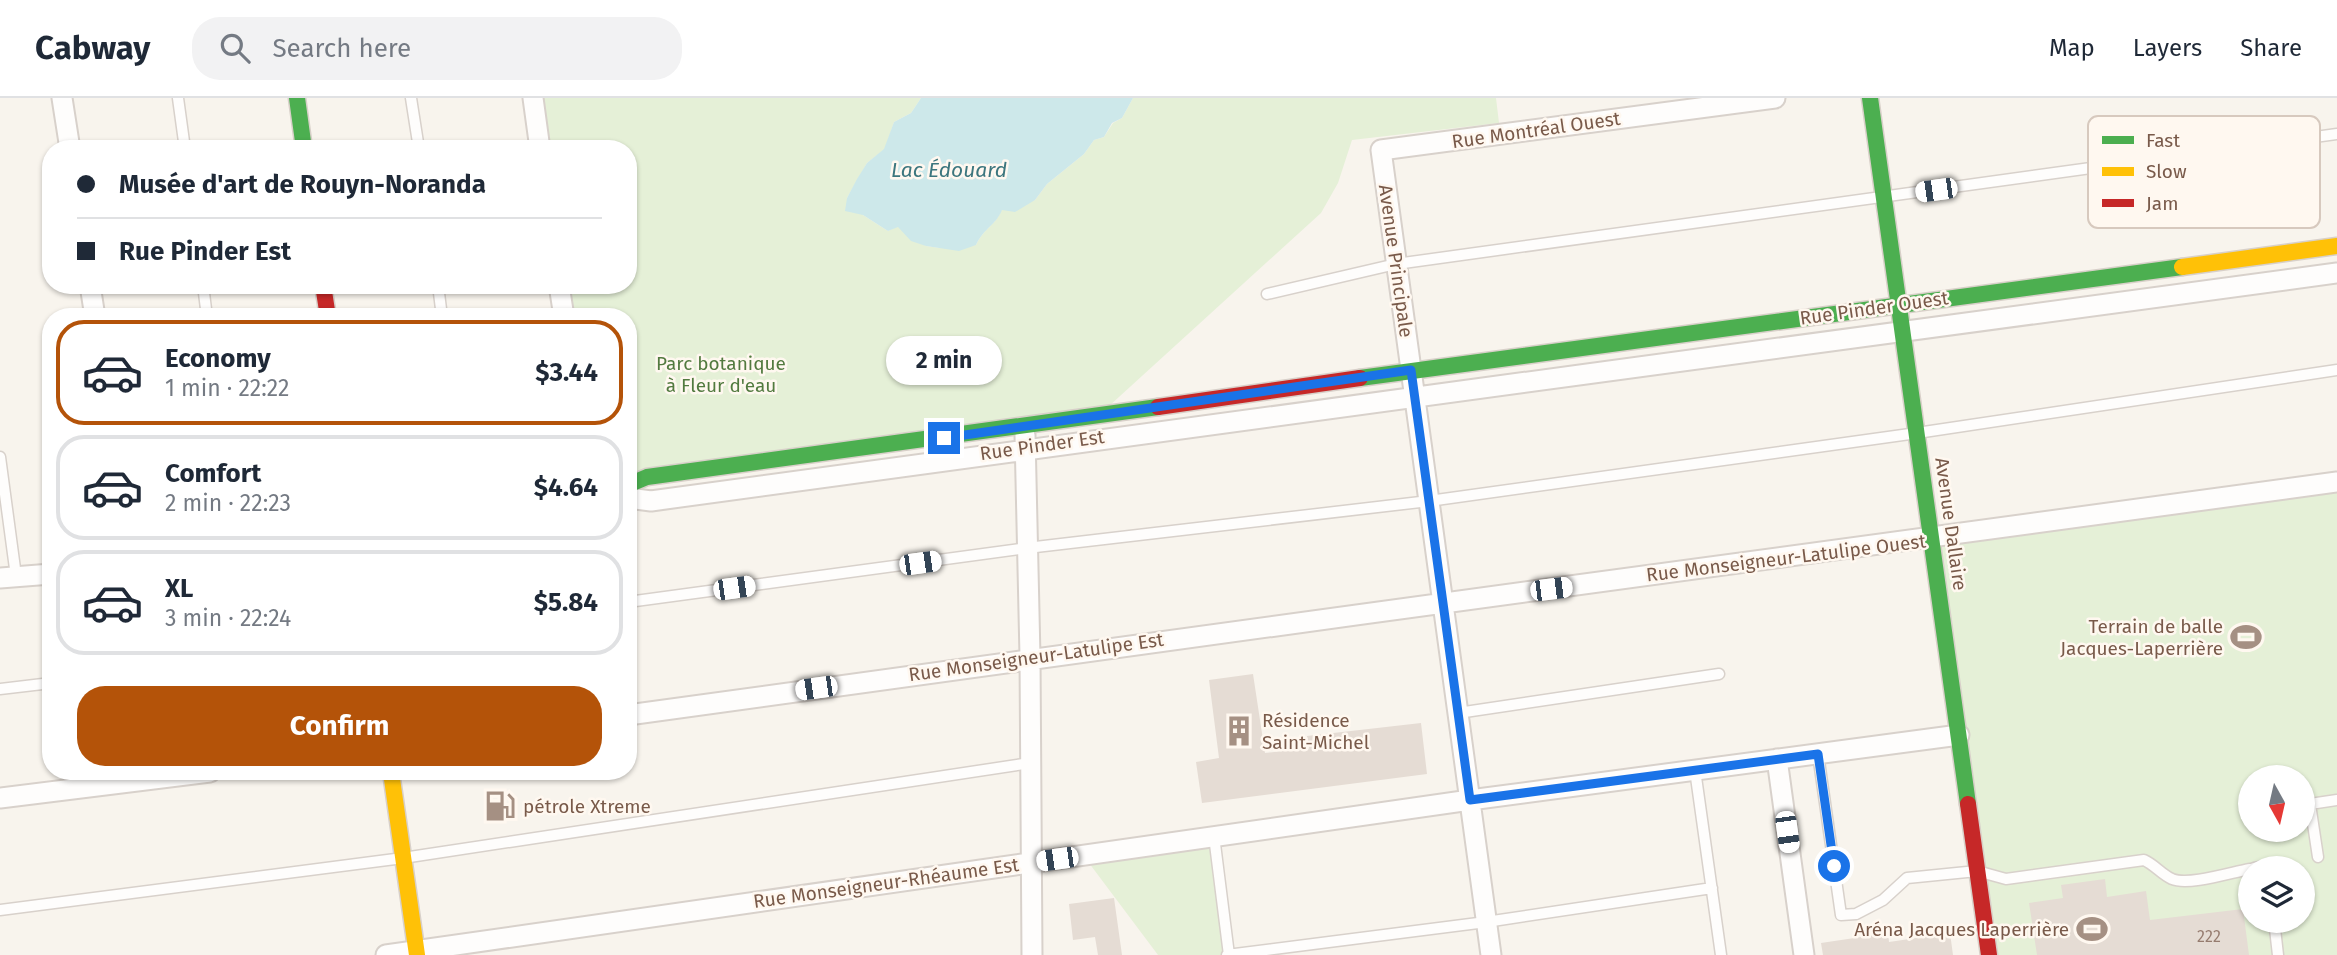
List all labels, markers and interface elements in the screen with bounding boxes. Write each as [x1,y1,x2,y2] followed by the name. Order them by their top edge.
[192,17,682,80] search box
[35,28,150,68] text: Cabway
[216,29,254,67] icon: search
[272,33,411,64] text: Search here
[2049,34,2095,62] text: Map
[2133,34,2202,62] text: Layers
[2240,34,2302,62] text: Share
[1450,107,1622,153] street label: Rue Montréal Ouest
[2088,116,2320,228] legend
[2146,129,2180,152] text: Fast
[891,157,1007,183] water label: Lac Édouard
[2146,160,2187,183] text: Slow
[119,169,486,200] text: Musée d'art de Rouyn-Noranda
[1914,177,1959,203] car
[1374,183,1418,339] street label: Avenue Principale
[2146,192,2178,215] text: Jam
[119,236,291,267] text: Rue Pinder Est
[1798,286,1950,330] street label: Rue Pinder Ouest
[886,336,1002,386] callout: 2 min
[81,341,144,404] icon: car
[165,343,271,374] text: Economy
[916,346,972,374] text: 2 min
[656,352,786,397] park label: Parc botanique à Fleur d'eau
[535,357,598,388] text: $3.44
[165,374,290,402] text: 1 min · 22:22
[928,422,960,454] route end
[978,425,1106,465] street label: Rue Pinder Est
[81,456,144,519] icon: car
[1930,456,1972,592] street label: Avenue Dallaire
[165,458,261,489] text: Comfort
[534,472,598,503] text: $4.64
[165,489,291,517] text: 2 min · 22:23
[1645,529,1927,587] street label: Rue Monseigneur-Latulipe Ouest
[898,550,943,576] car
[81,571,144,634] icon: car
[165,573,193,604] text: XL
[712,575,757,601] car
[1529,576,1574,602] car
[534,587,598,618] text: $5.84
[165,604,291,632] text: 3 min · 22:24
[2060,615,2223,660] place label: Terrain de balle Jacques-Laperrière
[2229,620,2263,654] sports icon: Terrain de balle Jacques-Laperrière
[907,628,1165,686] street label: Rue Monseigneur-Latulipe Est
[794,675,839,701] car
[77,686,602,766] button: Confirm
[1262,709,1370,754] place label: Résidence Saint-Michel
[1222,714,1256,748] building icon: Résidence Saint-Michel
[2238,765,2315,842] north arrow
[2238,765,2315,933] map controls
[483,789,517,823] fuel station icon: pétrole Xtreme
[523,795,651,818] place label: pétrole Xtreme
[1774,810,1801,854] car
[1035,846,1080,872] car
[1818,850,1850,882] route start
[752,853,1020,913] street label: Rue Monseigneur-Rhéaume Est
[2238,856,2315,933] button: layers
[2075,912,2109,946] sports icon: Aréna Jacques Laperrière
[1854,918,2069,941] place label: Aréna Jacques Laperrière
[2197,927,2221,946] house number: 222

